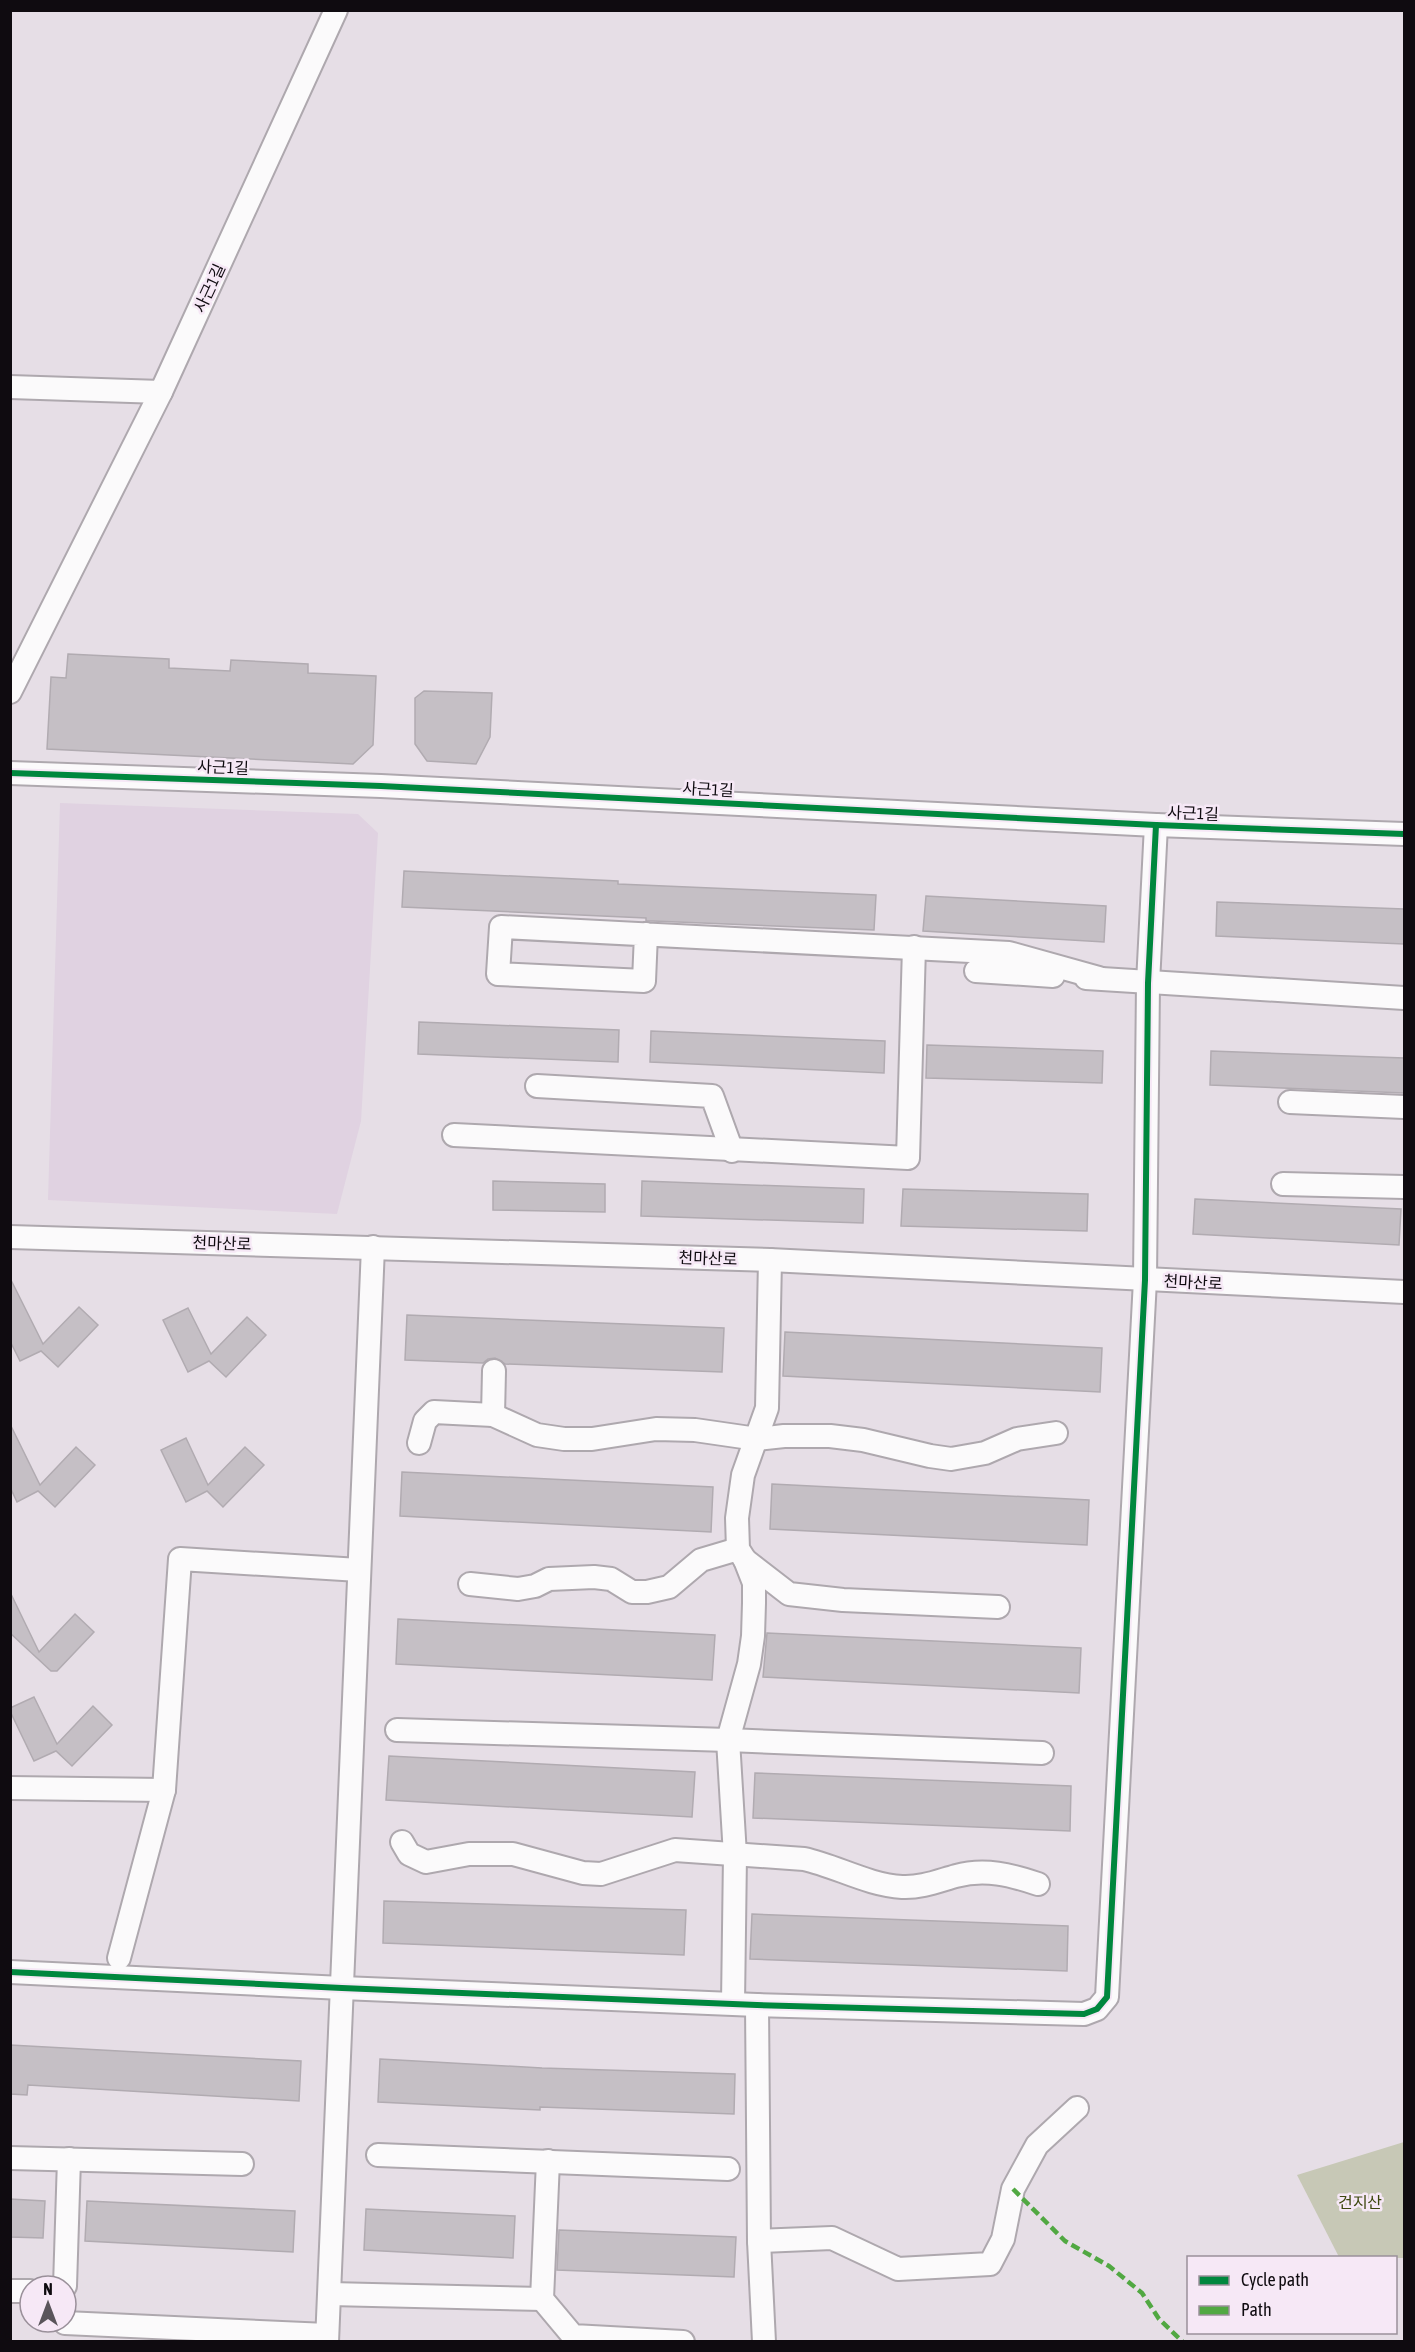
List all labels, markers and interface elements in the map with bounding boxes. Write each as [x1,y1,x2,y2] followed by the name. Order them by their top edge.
[190,261,228,315] street label: 사근1길
[197,757,249,777] street label: 사근1길
[682,779,734,799] street label: 사근1길
[1167,803,1219,823] street label: 사근1길
[192,1233,252,1253] street label: 천마산로
[678,1248,738,1268] street label: 천마산로
[1163,1271,1223,1293] street label: 천마산로
[1338,2193,1382,2211] park label: 건지산
[1187,2256,1397,2334] legend
[1241,2269,1309,2290] text: Cycle path
[18,2274,78,2334] north arrow
[43,2280,53,2298] text: N
[1241,2299,1272,2320] text: Path

